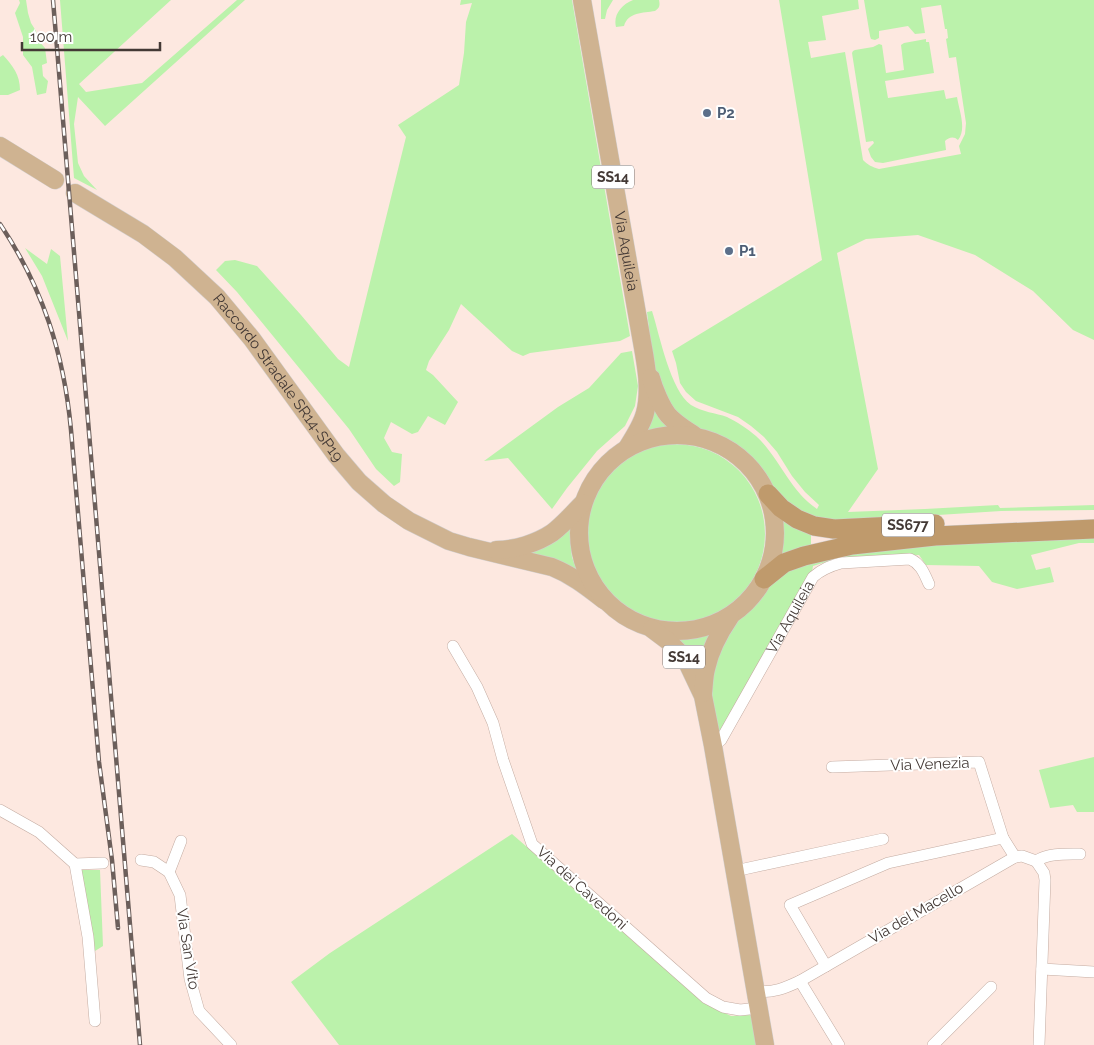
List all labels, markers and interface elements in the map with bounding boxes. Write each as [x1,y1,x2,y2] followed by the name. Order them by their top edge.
[22,20,160,52] scale bar
[30,28,72,46] text: 100 m
[717,104,735,122] place label: P2
[701,107,713,119] marker: P2
[592,166,634,188] road number: SS14
[610,210,642,293] street label: Via Aquileia
[739,242,756,260] place label: P1
[723,245,735,257] marker: P1
[209,290,347,466] street label: Raccordo Stradale SR14-SP19
[882,514,934,536] road number: SS677
[763,578,818,657] street label: Via Aquileia
[663,646,705,669] road number: SS14
[890,754,970,774] street label: Via Venezia
[533,843,631,933] street label: Via dei Cavedoni
[865,879,967,947] street label: Via del Macello
[173,907,203,991] street label: Via San Vito

